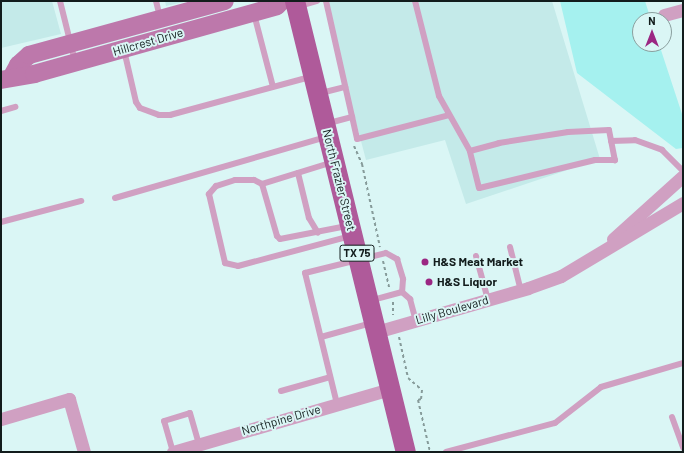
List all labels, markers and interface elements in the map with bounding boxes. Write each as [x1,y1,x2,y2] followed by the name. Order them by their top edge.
[632,12,672,52] north arrow
[648,14,656,27] text: N
[111,25,185,59] street label: Hillcrest Drive
[319,128,359,232] street label: North Frazier Street
[339,244,375,262] road number: TX 75
[433,255,523,269] place label: H&S Meat Market
[420,257,430,267] marker: H&S Meat Market
[437,275,497,289] place label: H&S Liquor
[424,277,434,287] marker: H&S Liquor
[414,293,490,327] street label: Lilly Boulevard
[240,402,322,438] street label: Northpine Drive

